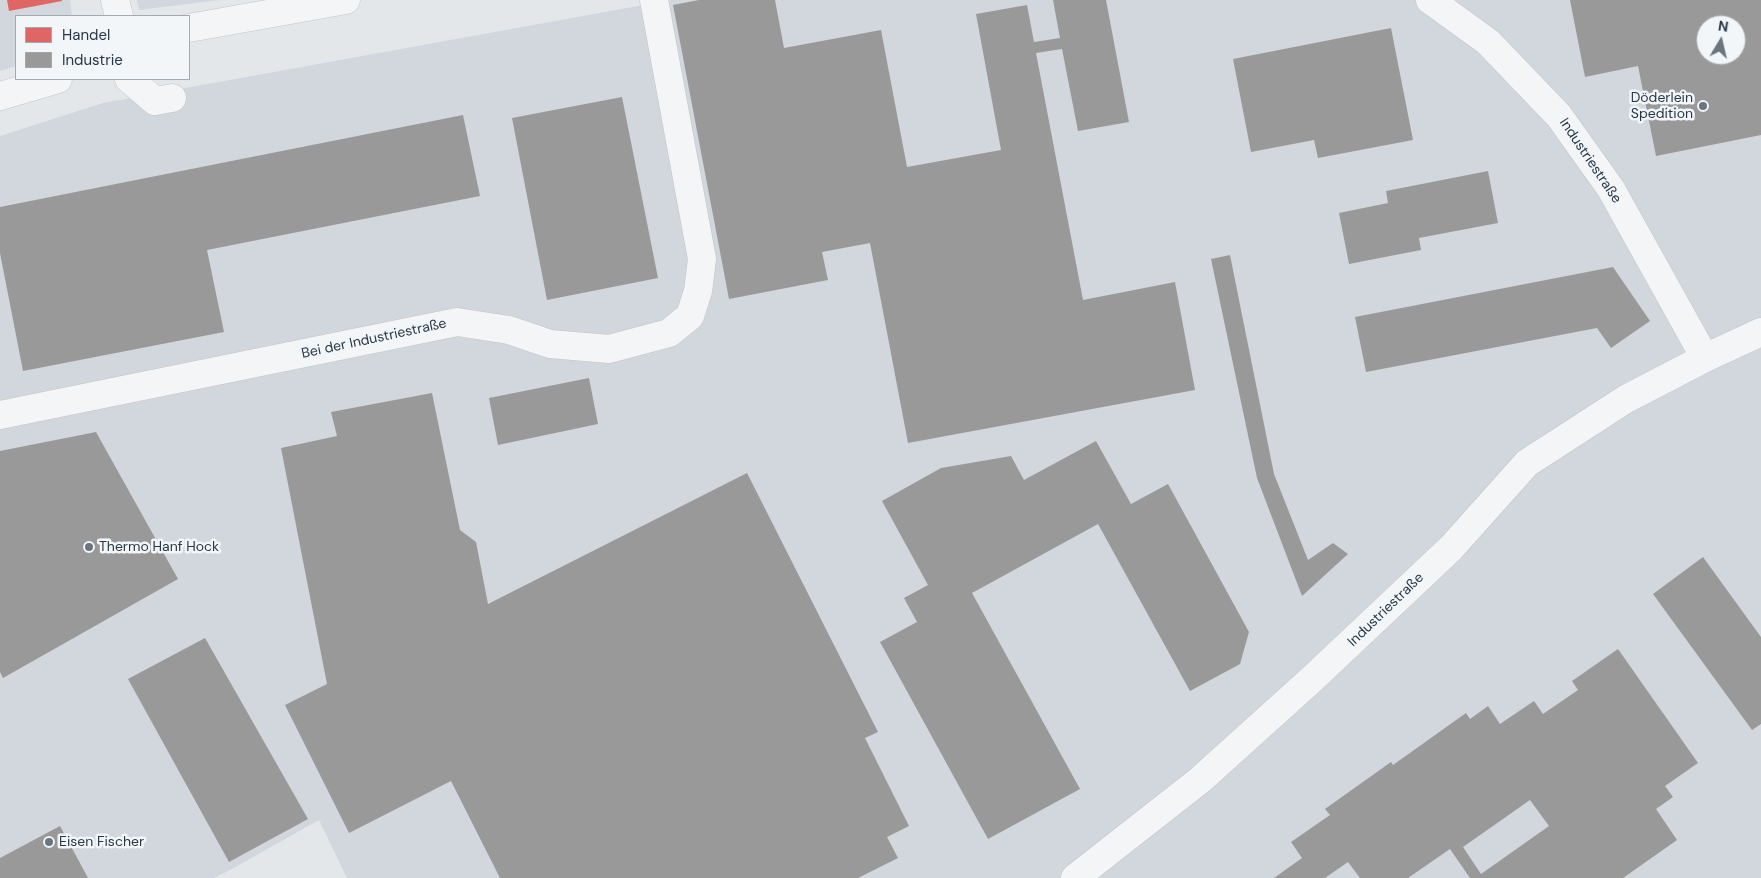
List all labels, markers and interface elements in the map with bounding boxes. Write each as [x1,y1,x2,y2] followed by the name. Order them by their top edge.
[15,15,190,80] legend
[1696,15,1746,65] north arrow
[1717,16,1730,36] text: N
[62,25,110,45] text: Handel
[62,50,123,70] text: Industrie
[1631,90,1693,122] place label: Döderlein Spedition
[1697,100,1709,112] marker: Döderlein Spedition
[1555,115,1625,207] street label: Industriestraße
[300,315,448,363] street label: Bei der Industriestraße
[99,539,219,555] place label: Thermo Hanf Hock
[83,541,95,553] marker: Thermo Hanf Hock
[1345,570,1427,650] street label: Industriestraße
[59,834,144,850] place label: Eisen Fischer
[43,836,55,848] marker: Eisen Fischer

